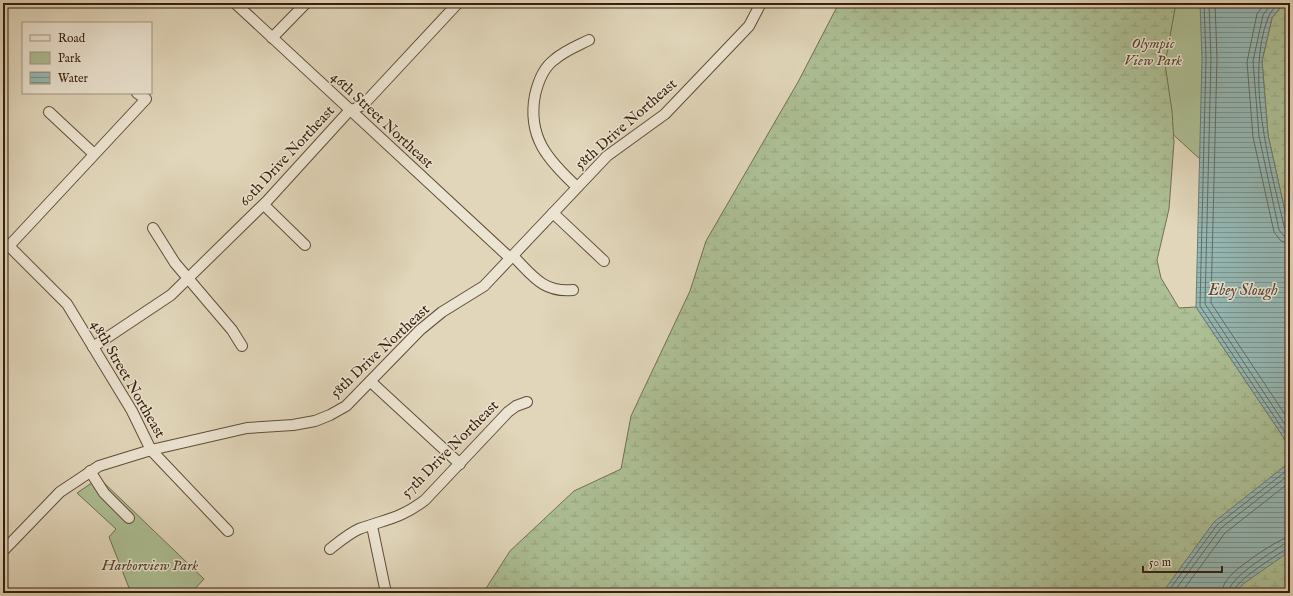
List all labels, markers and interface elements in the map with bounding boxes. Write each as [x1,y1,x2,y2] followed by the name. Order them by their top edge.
[22,22,152,94] legend
[58,31,86,46] text: Road
[1124,34,1182,70] park label: Olympic View Park
[58,51,81,66] text: Park
[327,67,437,173] street label: 46th Street Northeast
[58,71,89,86] text: Water
[571,75,681,173] street label: 58th Drive Northeast
[235,102,339,210] street label: 60th Drive Northeast
[1207,281,1278,301] water label: Ebey Slough
[326,300,434,402] street label: 58th Drive Northeast
[86,317,170,441] street label: 48th Street Northeast
[397,396,503,502] street label: 57th Drive Northeast
[1143,548,1222,574] scale bar
[1149,555,1171,570] text: 50 m
[101,556,198,575] park label: Harborview Park

